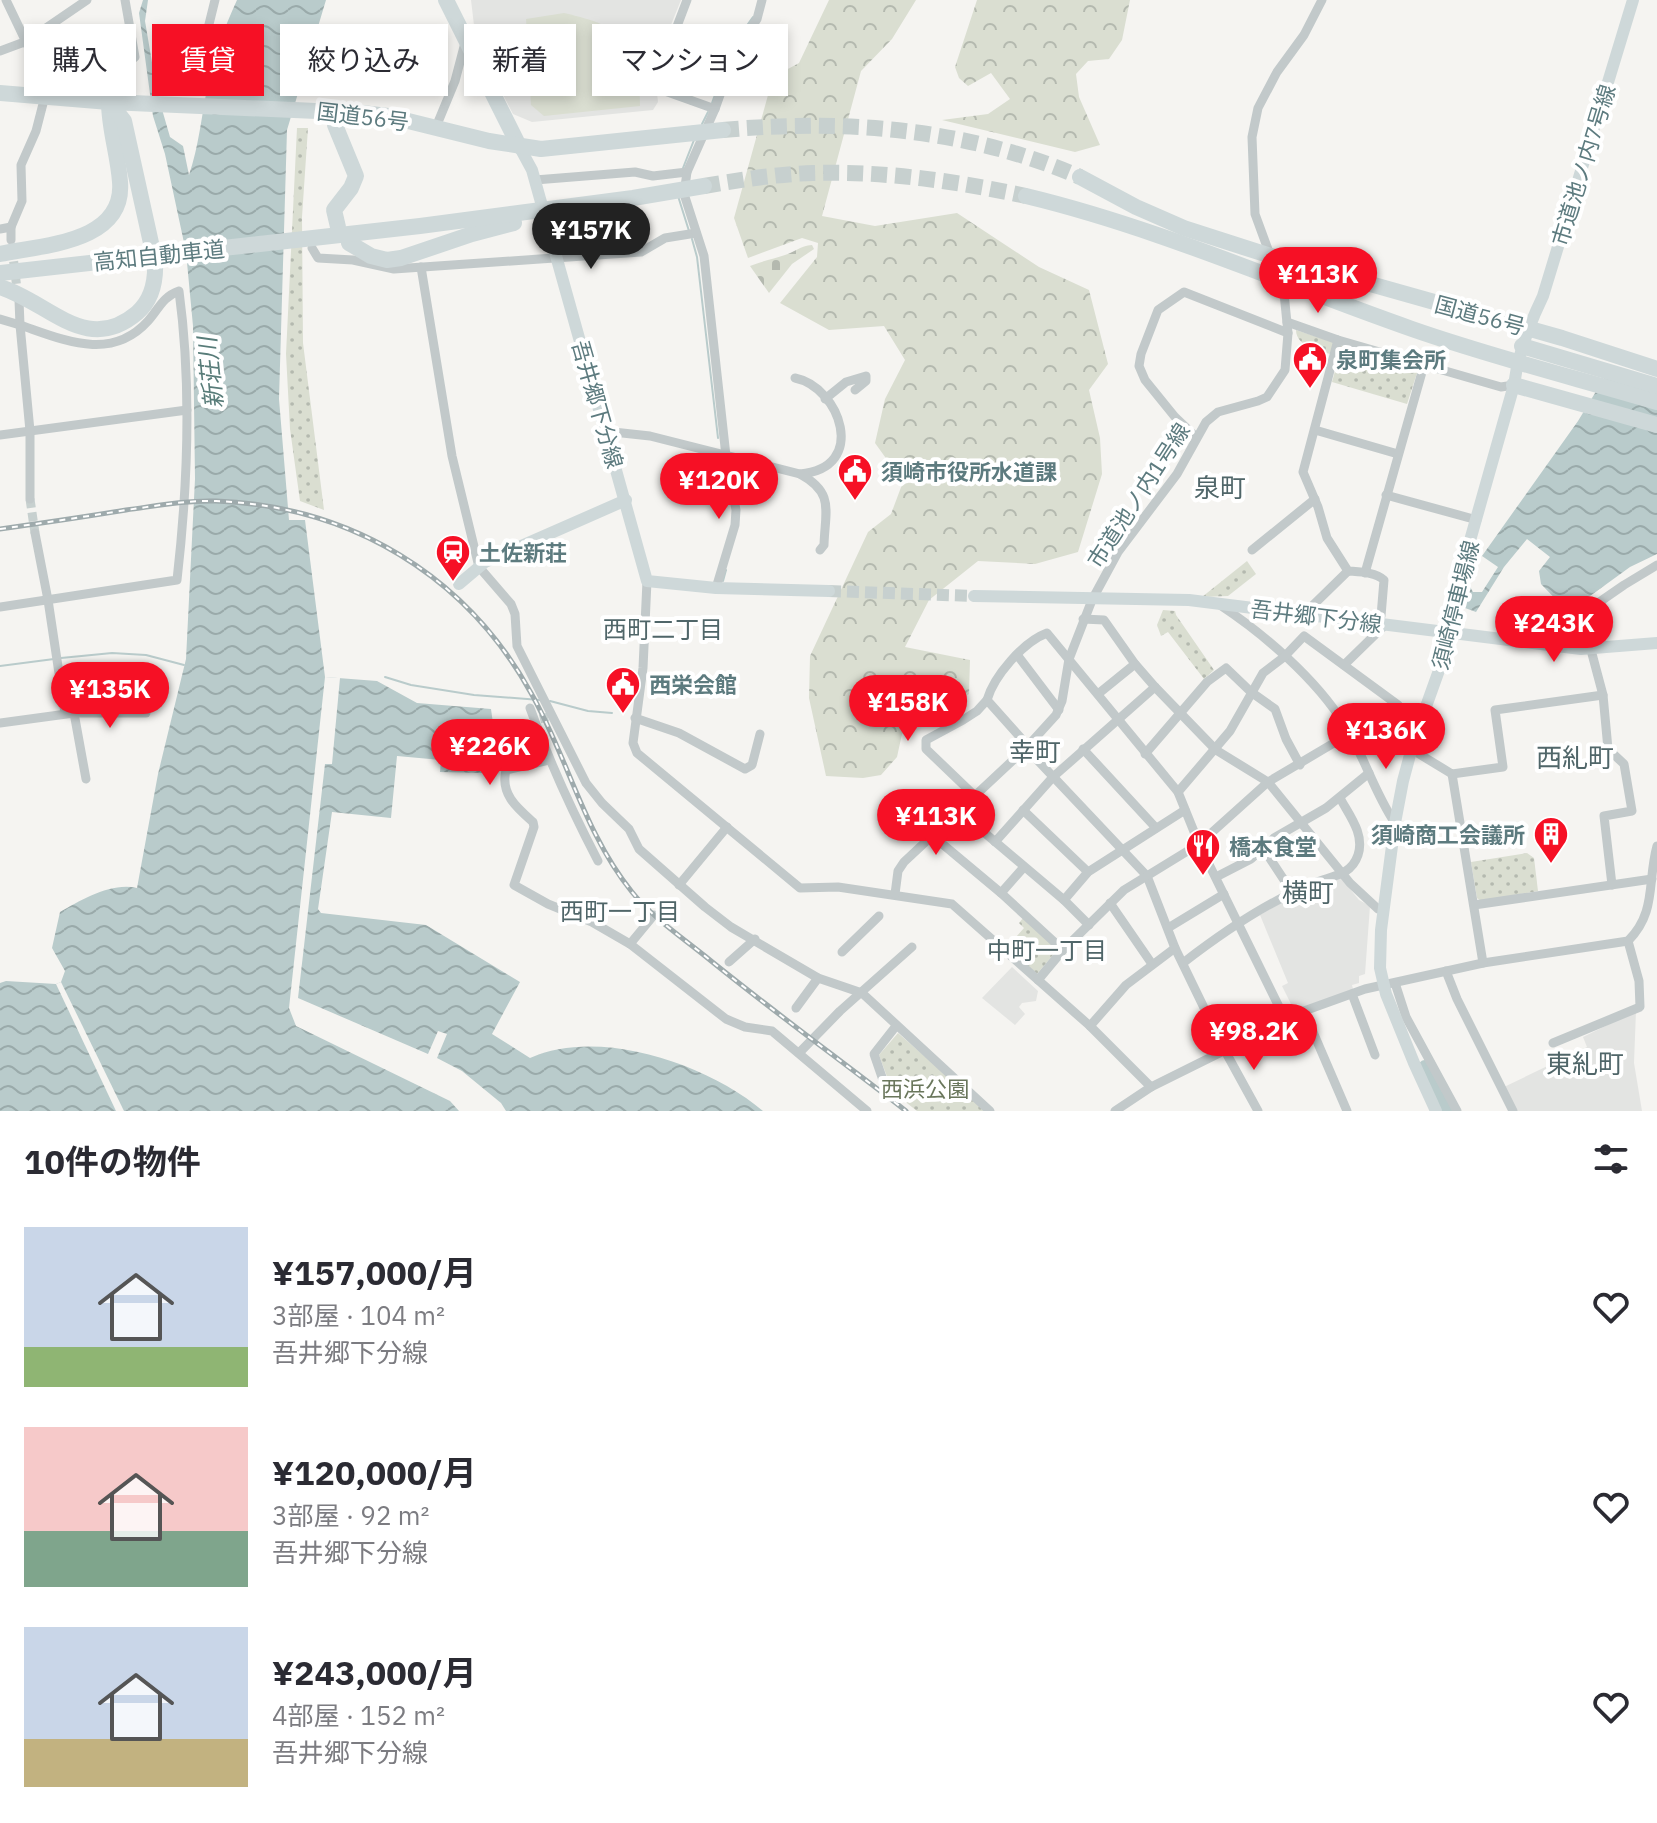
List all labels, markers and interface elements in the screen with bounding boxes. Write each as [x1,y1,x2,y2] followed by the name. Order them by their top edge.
[24,24,136,96] chip: 購入
[152,24,264,96] chip: 賃貸
[280,24,448,96] chip: 絞り込み
[464,24,576,96] chip: 新着
[592,24,788,96] chip: マンション
[1545,81,1621,249] street label: 市道池ノ内7号線
[315,96,411,136] street label: 国道56号
[535,203,647,271] pin: ¥157K
[550,212,632,246] text: ¥157K
[92,234,226,276] street label: 高知自動車道
[1262,247,1374,315] pin: ¥113K
[1277,256,1359,290] text: ¥113K
[1432,289,1528,341] street label: 国道56号
[190,333,230,410] water label: 新荘川
[566,337,630,471] street label: 吾井郷下分線
[1291,340,1329,390] public building icon: 泉町集会所
[1336,345,1446,374] place label: 泉町集会所
[1080,417,1196,573] street label: 市道池ノ内1号線
[836,452,874,502] public building icon: 須崎市役所水道課
[663,453,775,521] pin: ¥120K
[881,457,1057,486] place label: 須崎市役所水道課
[678,462,760,496] text: ¥120K
[1194,470,1246,504] district label: 泉町
[434,533,472,583] station icon: 土佐新荘
[1425,537,1485,673] street label: 須崎停車場線
[479,538,567,567] place label: 土佐新荘
[1249,594,1383,638] street label: 吾井郷下分線
[1498,596,1610,664] pin: ¥243K
[1513,605,1595,639] text: ¥243K
[603,613,723,645] district label: 西町二丁目
[54,662,166,730] pin: ¥135K
[604,665,642,715] public building icon: 西栄会館
[649,670,737,699] place label: 西栄会館
[69,671,151,705] text: ¥135K
[852,675,964,743] pin: ¥158K
[867,684,949,718] text: ¥158K
[1330,703,1442,771] pin: ¥136K
[1345,712,1427,746] text: ¥136K
[434,719,546,787] pin: ¥226K
[449,728,531,762] text: ¥226K
[1009,734,1061,768] district label: 幸町
[1536,740,1614,774] district label: 西糺町
[880,789,992,857] pin: ¥113K
[895,798,977,832] text: ¥113K
[1532,815,1570,865] building icon: 須崎商工会議所
[1371,820,1525,849] place label: 須崎商工会議所
[1184,827,1222,877] restaurant icon: 橋本食堂
[1229,832,1317,861] place label: 橋本食堂
[1282,875,1334,909] district label: 横町
[560,895,680,927] district label: 西町一丁目
[987,934,1107,966] district label: 中町一丁目
[1189,1004,1319,1072] pin: ¥98.2K
[1209,1013,1299,1047] text: ¥98.2K
[1546,1046,1624,1080] district label: 東糺町
[881,1074,969,1103] park label: 西浜公園
[1589,1137,1633,1181] icon: filters
[24,1139,201,1183] text: 10件の物件
[272,1250,477,1294] text: ¥157,000/月
[88,1259,184,1355] icon: home
[1589,1285,1633,1329] icon: heart
[272,1298,445,1332] text: 3部屋 · 104 m²
[272,1335,428,1369] text: 吾井郷下分線
[272,1450,477,1494] text: ¥120,000/月
[88,1459,184,1555] icon: home
[1589,1485,1633,1529] icon: heart
[272,1498,429,1532] text: 3部屋 · 92 m²
[272,1535,428,1569] text: 吾井郷下分線
[272,1650,477,1694] text: ¥243,000/月
[88,1659,184,1755] icon: home
[1589,1685,1633,1729] icon: heart
[272,1698,445,1732] text: 4部屋 · 152 m²
[272,1735,428,1769] text: 吾井郷下分線

